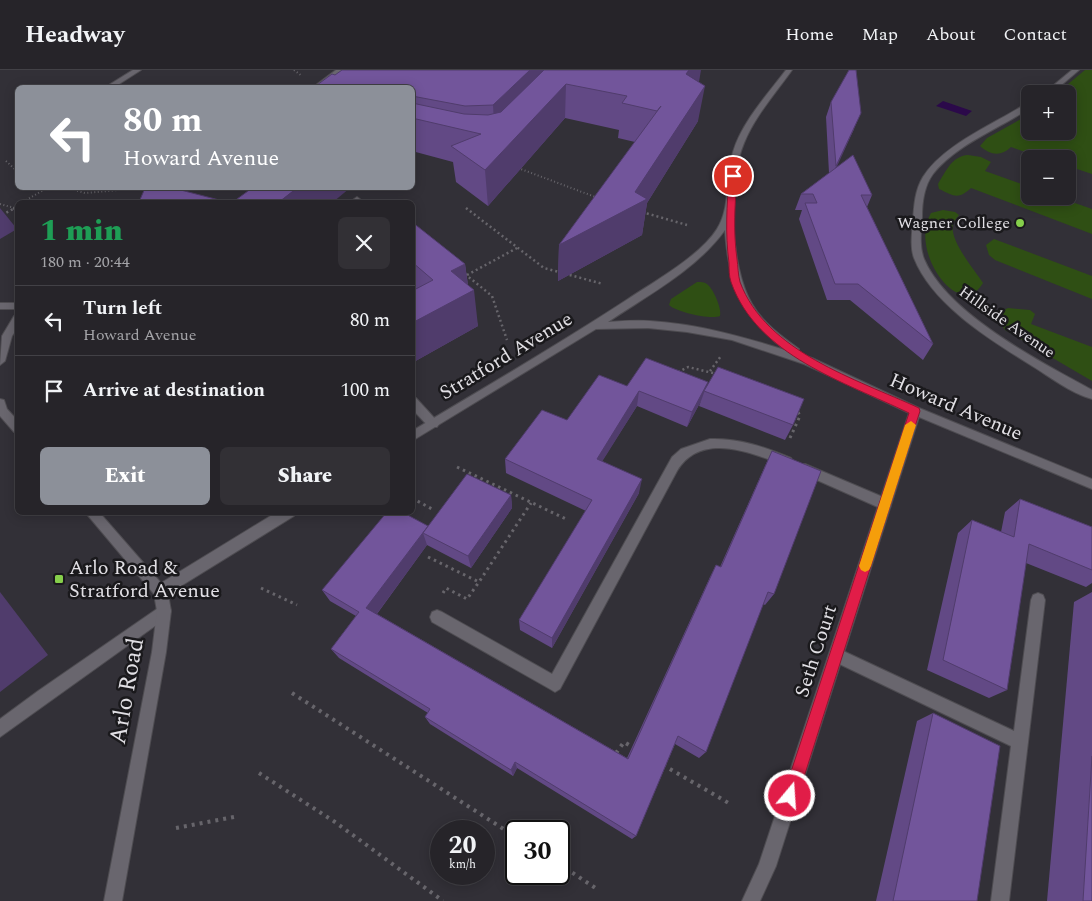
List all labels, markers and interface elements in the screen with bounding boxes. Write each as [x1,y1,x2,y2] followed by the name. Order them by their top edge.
[25,17,125,53] text: Headway
[785,21,834,48] text: Home
[862,21,898,48] text: Map
[926,21,976,48] text: About
[1004,21,1067,48] text: Contact
[1021,85,1076,205] map controls
[1021,85,1076,140] button: +
[123,94,203,147] text: 80 m
[40,105,105,170] icon: left
[123,142,279,175] text: Howard Avenue
[1021,150,1076,205] button: −
[712,155,754,197] pin
[719,162,747,190] icon: arrive
[40,208,123,254] text: 1 min
[897,211,1010,235] place label: Wagner College
[338,217,390,269] button: close
[1014,217,1026,229] marker: Wagner College
[40,250,130,274] text: 180 m · 20:44
[954,280,1060,364] street label: Hillside Avenue
[83,294,162,323] text: Turn left
[434,304,578,408] street label: Stratford Avenue
[350,306,390,335] text: 80 m
[40,307,68,335] icon: left
[83,323,197,347] text: Howard Avenue
[885,365,1027,449] street label: Howard Avenue
[83,376,265,405] text: Arrive at destination
[340,376,390,405] text: 100 m
[40,377,68,405] icon: arrive
[40,447,210,505] button: Exit
[220,447,390,505] button: Share
[69,553,220,606] place label: Arlo Road & Stratford Avenue
[53,573,65,585] marker: Arlo Road & Stratford Avenue
[787,601,845,701] street label: Seth Court
[100,635,154,747] street label: Arlo Road
[763,769,815,821] position arrow
[505,820,570,885] speed limit sign: 30
[448,827,477,865] text: 20
[449,855,476,874] text: km/h

